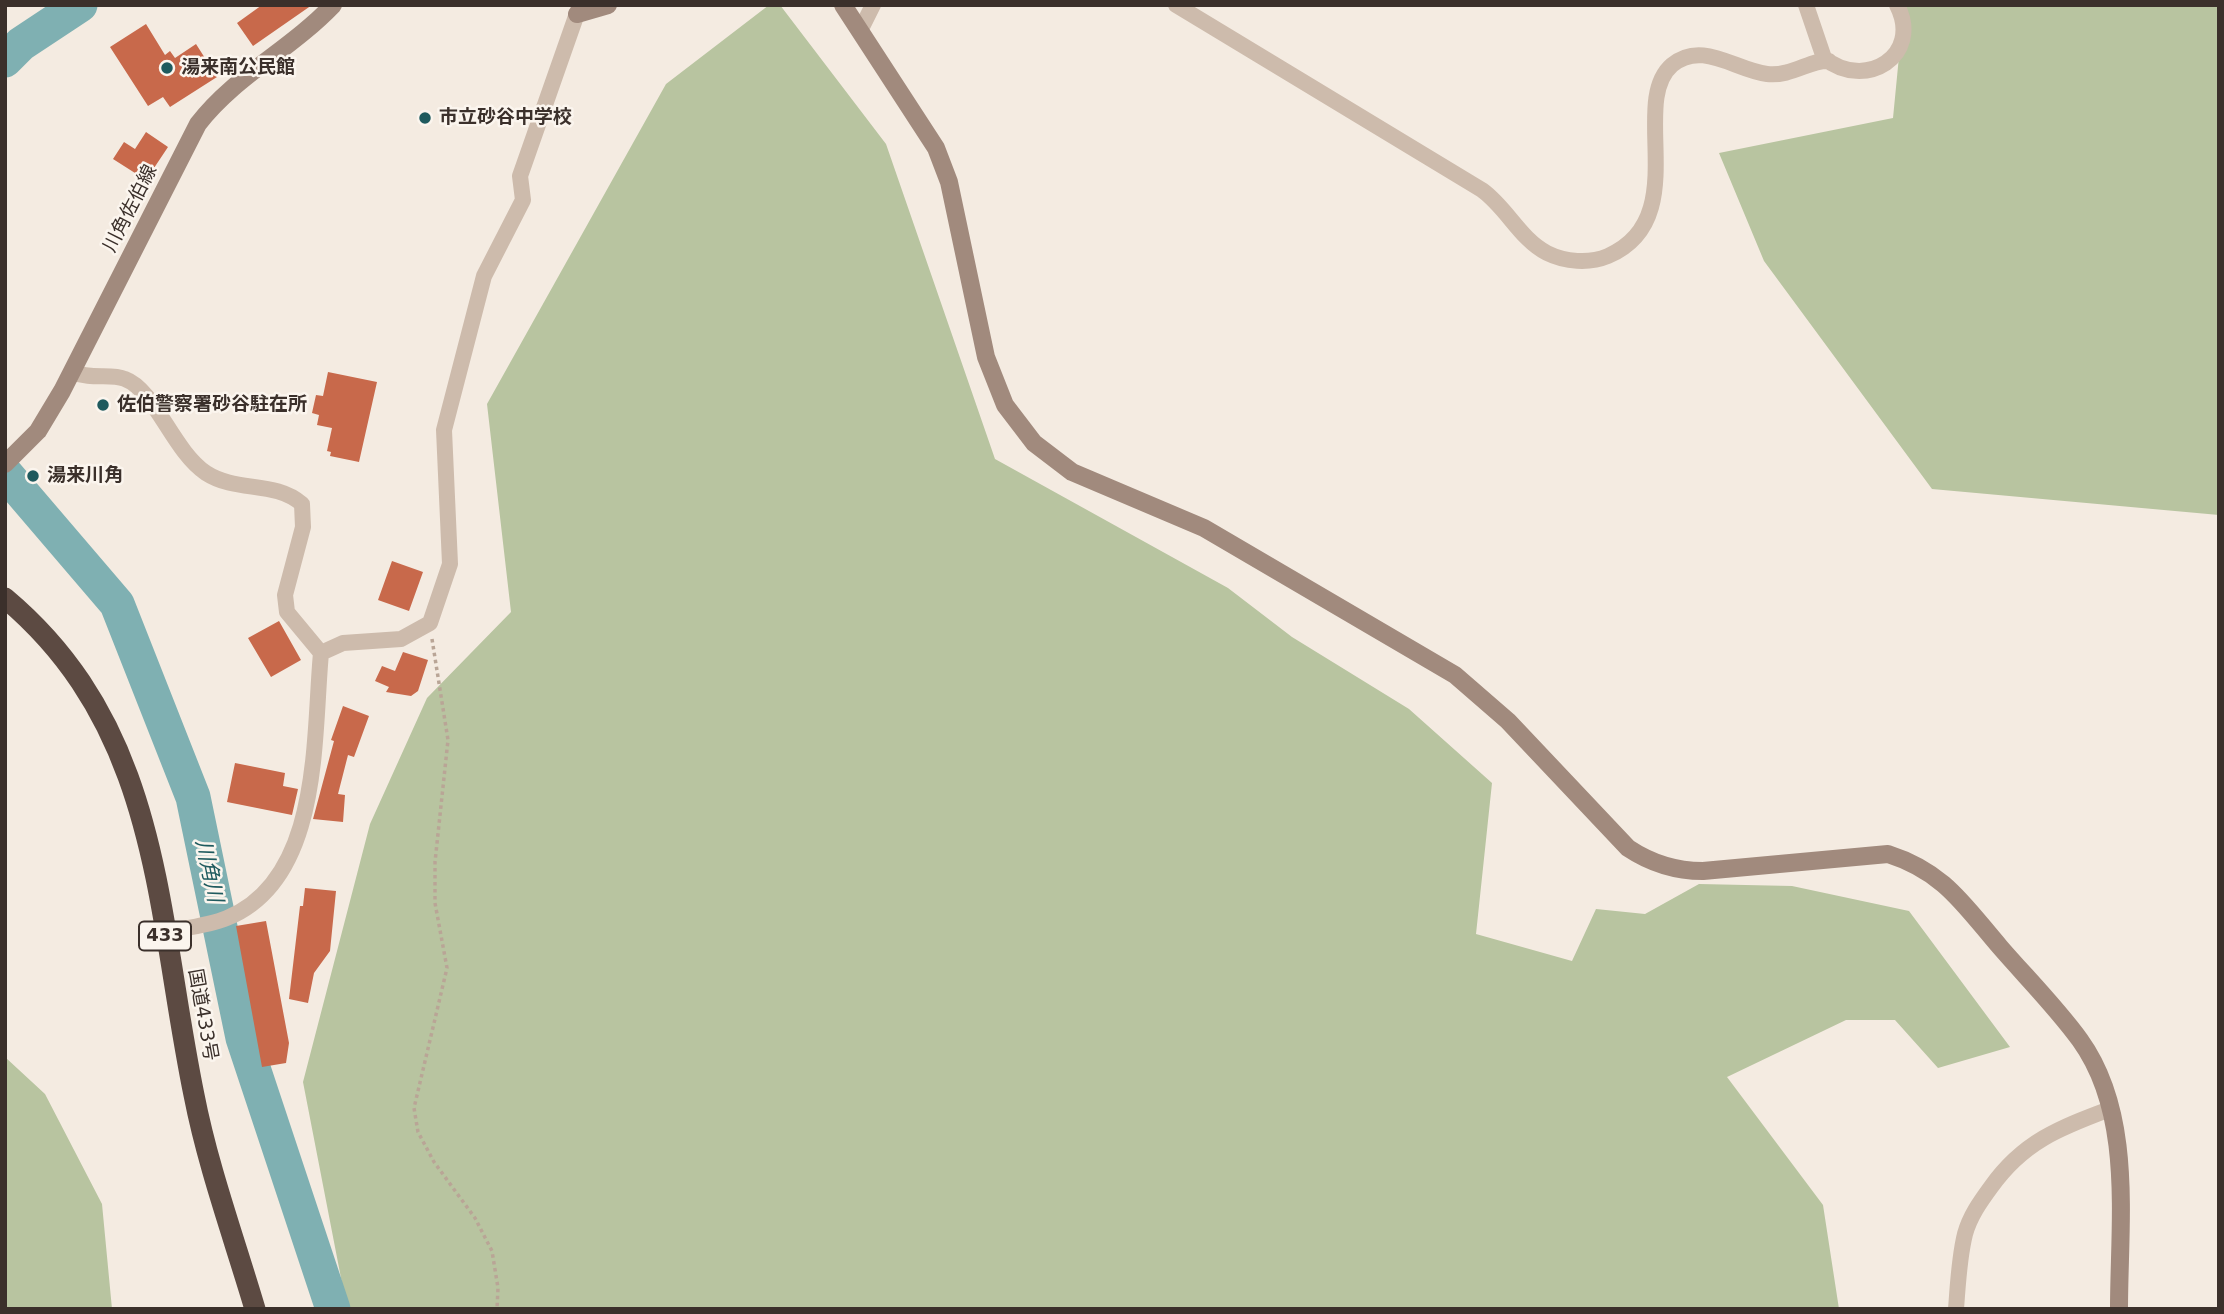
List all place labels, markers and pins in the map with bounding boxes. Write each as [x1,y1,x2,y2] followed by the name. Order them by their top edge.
[181,57,295,79] place label: 湯来南公民館
[159,60,175,76] marker: 湯来南公民館
[439,107,572,129] place label: 市立砂谷中学校
[417,110,433,126] marker: 市立砂谷中学校
[117,394,307,416] place label: 佐伯警察署砂谷駐在所
[95,397,111,413] marker: 佐伯警察署砂谷駐在所
[47,465,123,487] place label: 湯来川角
[25,468,41,484] marker: 湯来川角

